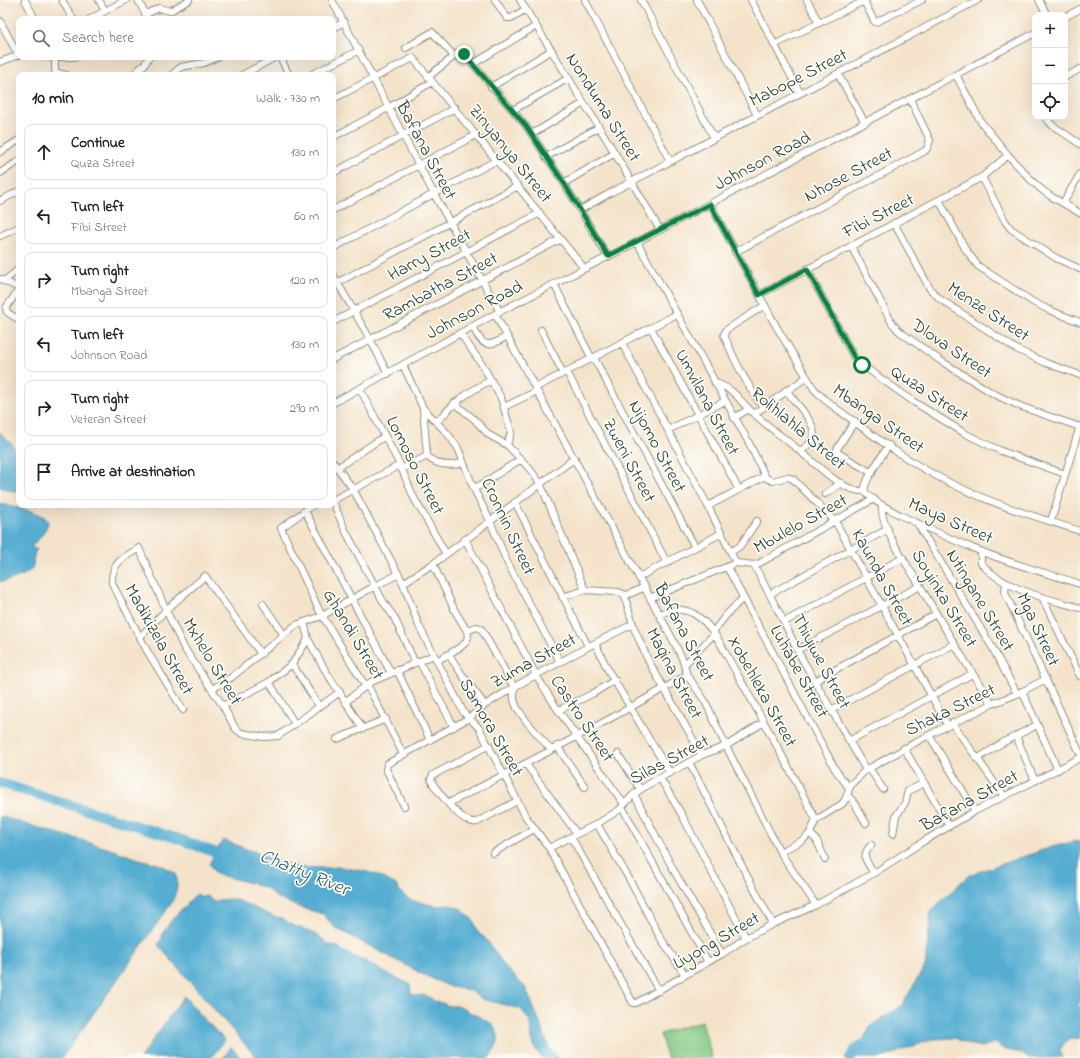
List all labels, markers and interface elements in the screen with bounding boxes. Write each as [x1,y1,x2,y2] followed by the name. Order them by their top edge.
[1032,12,1068,120] map controls
[1032,12,1068,48] button: +
[16,16,336,60] search box
[30,27,52,49] icon: search
[62,27,134,49] text: Search here
[745,43,853,115] street label: Mabope Street
[455,45,473,63] route end
[558,48,646,168] street label: Nonduma Street
[1032,48,1068,84] button: −
[1032,84,1068,120] button: locate
[32,86,74,111] text: 10 min
[256,89,320,108] text: Walk · 730 m
[388,96,462,205] street label: Bafana Street
[461,99,557,209] street label: Zinyanya Street
[710,125,816,198] street label: Johnson Road
[71,132,125,154] text: Continue
[33,141,55,163] icon: ahead
[800,141,898,210] street label: Nhose Street
[291,143,319,162] text: 130 m
[71,154,135,173] text: Quza Street
[838,188,919,246] street label: Fibi Street
[71,196,124,218] text: Turn left
[33,205,55,227] icon: left
[294,207,319,226] text: 60 m
[71,218,127,237] text: Fibi Street
[384,223,476,289] street label: Harry Street
[379,246,503,329] street label: Rambatha Street
[71,260,129,282] text: Turn right
[33,269,55,291] icon: right
[289,271,319,290] text: 120 m
[422,274,528,347] street label: Johnson Road
[942,276,1034,349] street label: Menze Street
[71,282,148,301] text: Mbanga Street
[905,313,996,386] street label: Dlova Street
[71,324,124,346] text: Turn left
[33,333,55,355] icon: left
[291,335,319,354] text: 130 m
[667,345,745,461] street label: Umvilana Street
[71,346,148,365] text: Johnson Road
[853,356,871,374] route start
[885,360,973,430] street label: Quza Street
[826,378,929,462] street label: Mbanga Street
[744,382,851,477] street label: Rolihlahla Street
[71,388,129,410] text: Turn right
[621,396,692,498] street label: Nijomo Street
[33,397,55,419] icon: right
[290,399,319,418] text: 290 m
[71,410,147,429] text: Veteran Street
[378,412,450,520] street label: Lomoso Street
[595,414,661,508] street label: Zweni Street
[33,461,55,483] icon: arrive
[71,461,195,483] text: Arrive at destination
[473,474,541,580] street label: Cronnin Street
[749,488,853,561] street label: Mbulelo Street
[904,492,997,552] street label: Maya Street
[844,525,919,631] street label: Kaunda Street
[904,545,983,653] street label: Soyinka Street
[938,545,1020,658] street label: Ntingane Street
[646,578,720,687] street label: Bafana Street
[117,580,200,700] street label: Madikizela Street
[315,585,390,685] street label: Ghandi Street
[1008,589,1066,671] street label: Mga Street
[784,609,856,714] street label: Thiyiwe Street
[175,613,248,711] street label: Mxhelo Street
[762,621,834,723] street label: Luhabe Street
[638,624,708,724] street label: Maqina Street
[487,628,581,696] street label: Zuma Street
[720,632,803,752] street label: Xobehleka Street
[543,671,620,768] street label: Castro Street
[452,674,529,782] street label: Samora Street
[901,678,1000,744] street label: Shaka Street
[626,729,714,793] street label: Silas Street
[915,764,1024,840] street label: Bafana Street
[255,843,355,904] water label: Chatty River
[669,906,766,978] street label: Liyong Street

